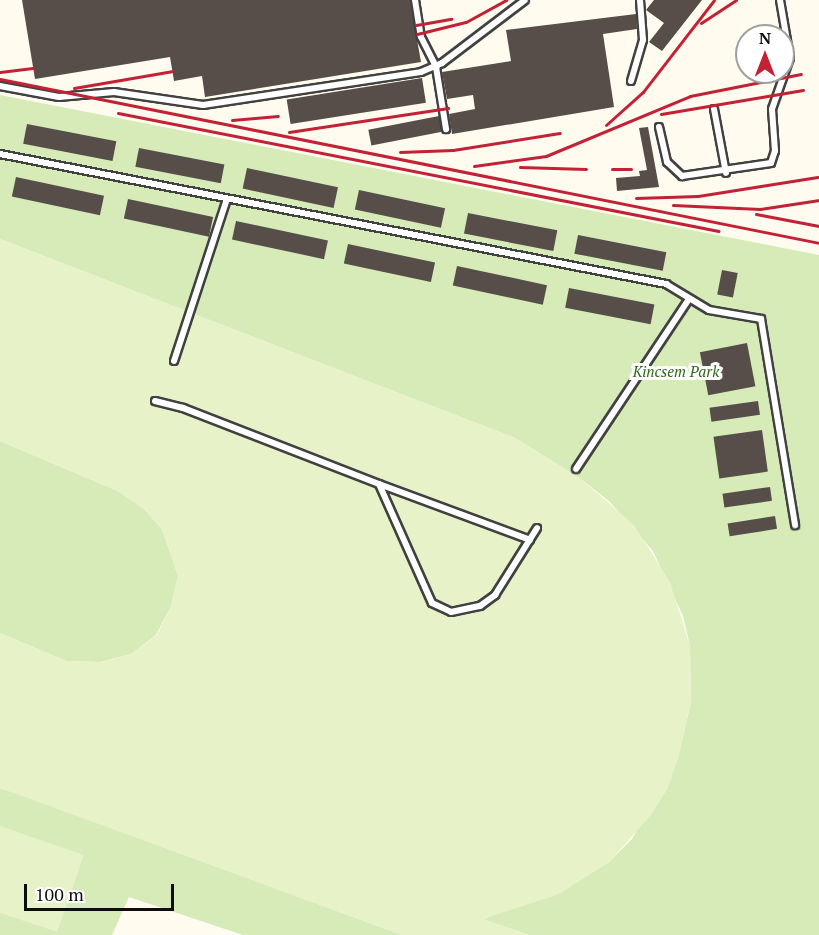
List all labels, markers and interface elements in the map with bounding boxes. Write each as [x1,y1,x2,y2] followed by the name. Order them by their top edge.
[735,24,795,84] north arrow
[759,27,771,49] text: N
[633,363,719,381] park label: Kincsem Park
[27,872,177,910] scale bar
[35,882,84,906] text: 100 m

